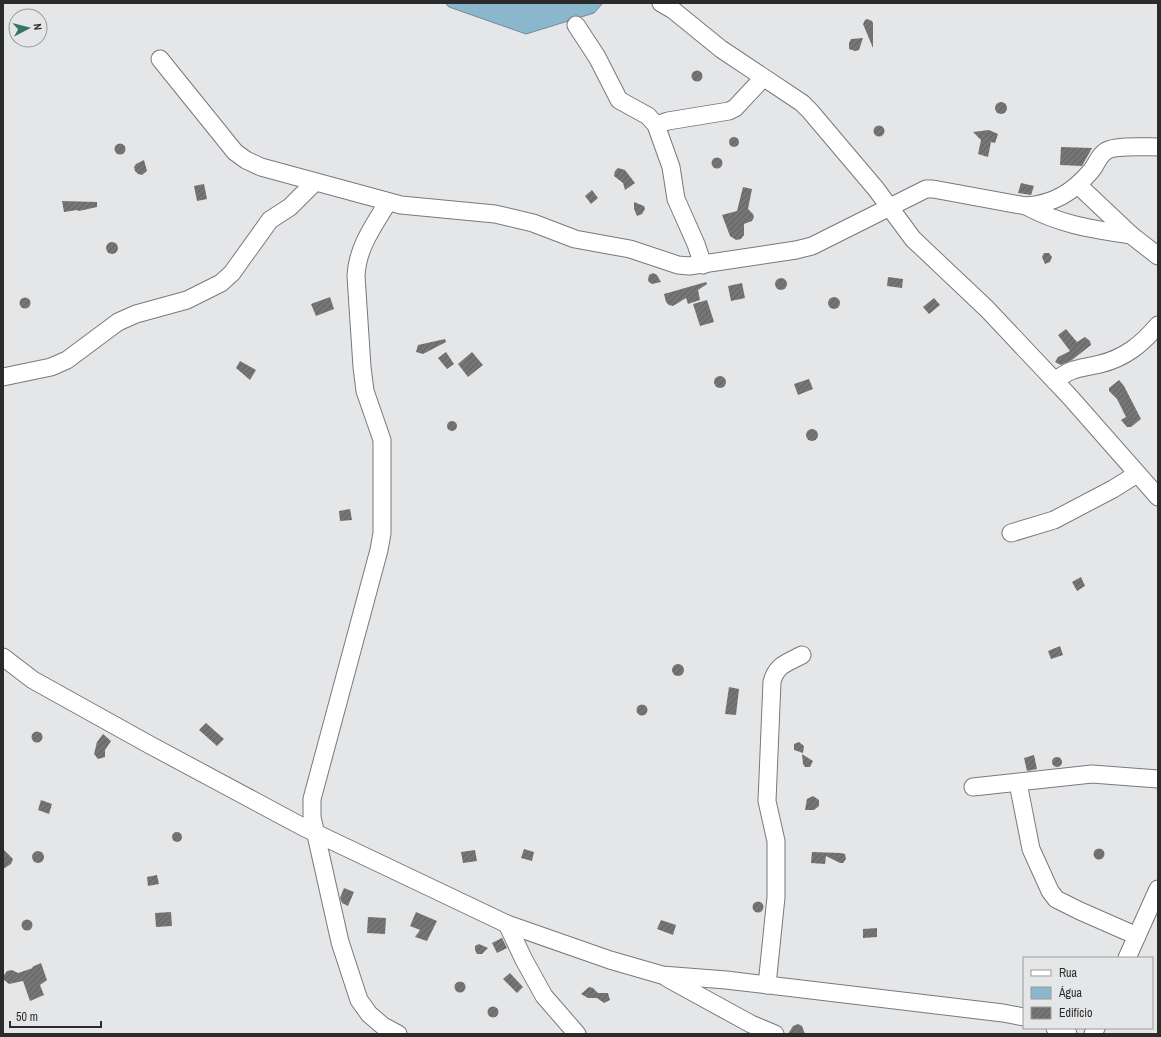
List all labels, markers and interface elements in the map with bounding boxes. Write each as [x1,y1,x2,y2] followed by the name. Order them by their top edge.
[8,8,48,48] north arrow
[31,23,45,31] text: N
[1023,957,1153,1029] legend
[1059,965,1078,981] text: Rua
[1058,985,1083,1001] text: Água
[10,1003,101,1029] scale bar
[1059,1005,1092,1021] text: Edifício
[16,1009,38,1025] text: 50 m

